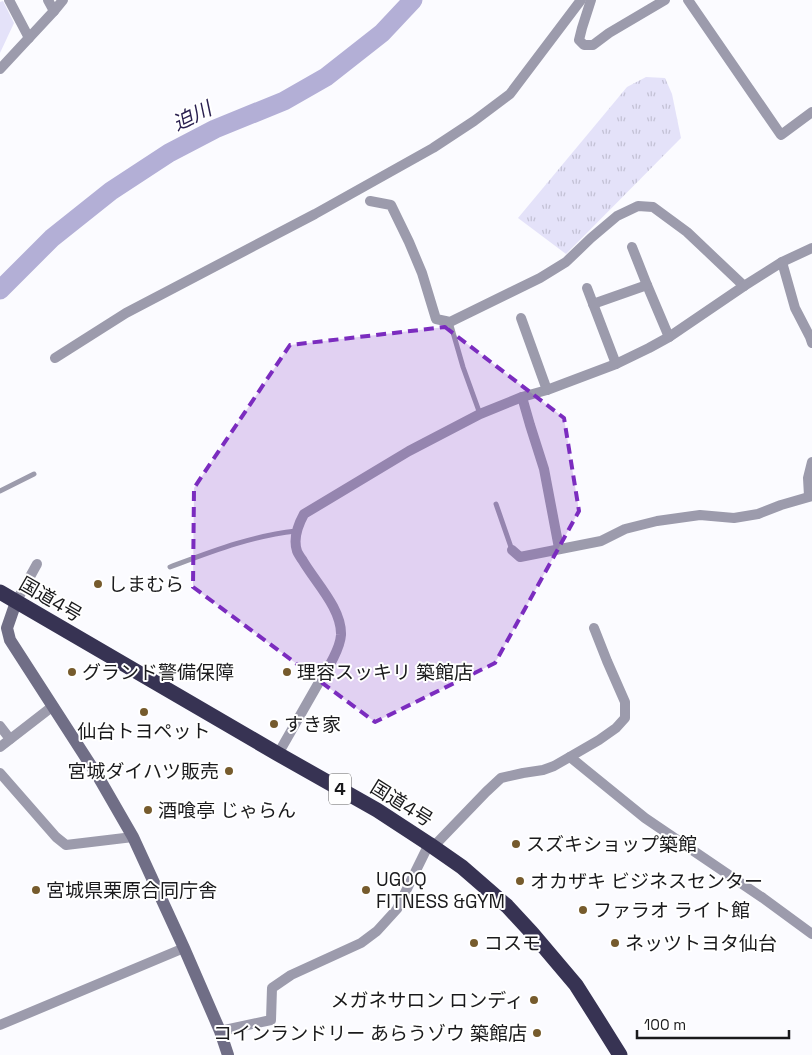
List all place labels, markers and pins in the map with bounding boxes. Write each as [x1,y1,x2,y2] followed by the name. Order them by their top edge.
[108,572,184,597] place label: しまむら
[92,578,104,590] marker: しまむら
[82,660,234,685] place label: グランド警備保障
[297,660,473,685] place label: 理容スッキリ 築館店
[66,666,78,678] marker: グランド警備保障
[281,666,293,678] marker: 理容スッキリ 築館店
[138,706,150,718] marker: 仙台トヨペット
[284,712,341,737] place label: すき家
[268,718,280,730] marker: すき家
[77,719,211,744] place label: 仙台トヨペット
[67,759,219,784] place label: 宮城ダイハツ販売
[223,765,235,777] marker: 宮城ダイハツ販売
[158,798,296,823] place label: 酒喰亭 じゃらん
[142,804,154,816] marker: 酒喰亭 じゃらん
[526,832,697,857] place label: スズキショップ築館
[510,838,522,850] marker: スズキショップ築館
[376,867,505,914] place label: UGOQ FITNESS &GYM
[530,869,763,894] place label: オカザキ ビジネスセンター
[514,875,526,887] marker: オカザキ ビジネスセンター
[46,878,217,903] place label: 宮城県栗原合同庁舎
[30,884,42,896] marker: 宮城県栗原合同庁舎
[360,884,372,896] marker: UGOQ FITNESS &GYM
[593,898,750,923] place label: ファラオ ライト館
[577,904,589,916] marker: ファラオ ライト館
[484,931,541,956] place label: コスモ
[625,931,777,956] place label: ネッツトヨタ仙台
[468,937,480,949] marker: コスモ
[609,937,621,949] marker: ネッツトヨタ仙台
[330,988,524,1013] place label: メガネサロン ロンディ
[528,994,540,1006] marker: メガネサロン ロンディ
[213,1021,527,1046] place label: コインランドリー あらうゾウ 築館店
[531,1027,543,1039] marker: コインランドリー あらうゾウ 築館店

